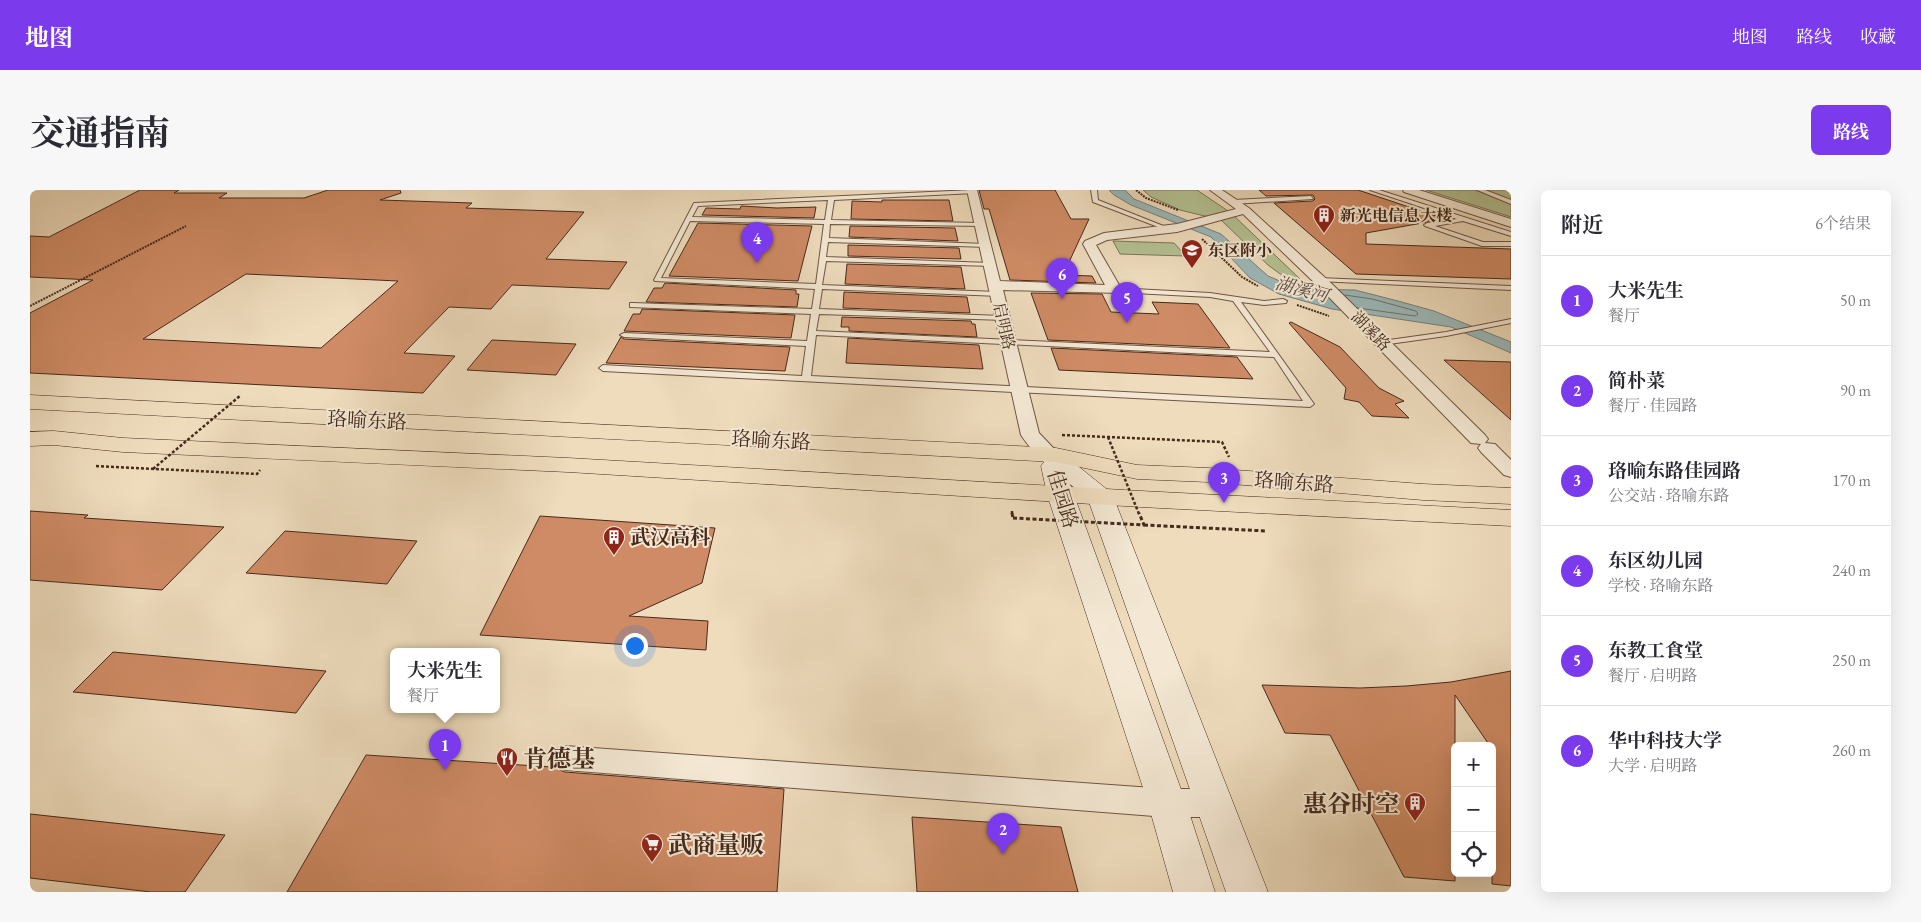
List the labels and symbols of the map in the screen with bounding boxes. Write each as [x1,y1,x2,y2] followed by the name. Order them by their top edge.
[1312,203,1336,234] building icon: 新光电信息大楼
[1340,205,1452,226] place label: 新光电信息大楼
[741,222,773,263] pin: 4
[1180,238,1204,269] school or university icon: 东区附小
[1208,240,1272,261] place label: 东区附小
[1046,258,1078,299] pin: 6
[1273,271,1334,308] water label: 湖溪河
[1111,282,1143,323] pin: 5
[988,300,1020,352] street label: 启明路
[1347,306,1395,356] street label: 湖溪路
[326,405,408,435] street label: 珞喻东路
[730,425,812,455] street label: 珞喻东路
[1208,462,1240,503] pin: 3
[1253,466,1335,498] street label: 珞喻东路
[1042,467,1084,531] street label: 佳园路
[630,524,710,550] place label: 武汉高科
[602,525,626,556] building icon: 武汉高科
[622,633,648,659] your location
[429,729,461,770] pin: 1
[523,743,595,774] place label: 肯德基
[495,746,519,777] restaurant icon: 肯德基
[1303,788,1399,819] place label: 惠谷时空
[1403,791,1427,822] building icon: 惠谷时空
[987,813,1019,854] pin: 2
[668,829,764,860] place label: 武商量贩
[640,832,664,863] supermarket icon: 武商量贩

